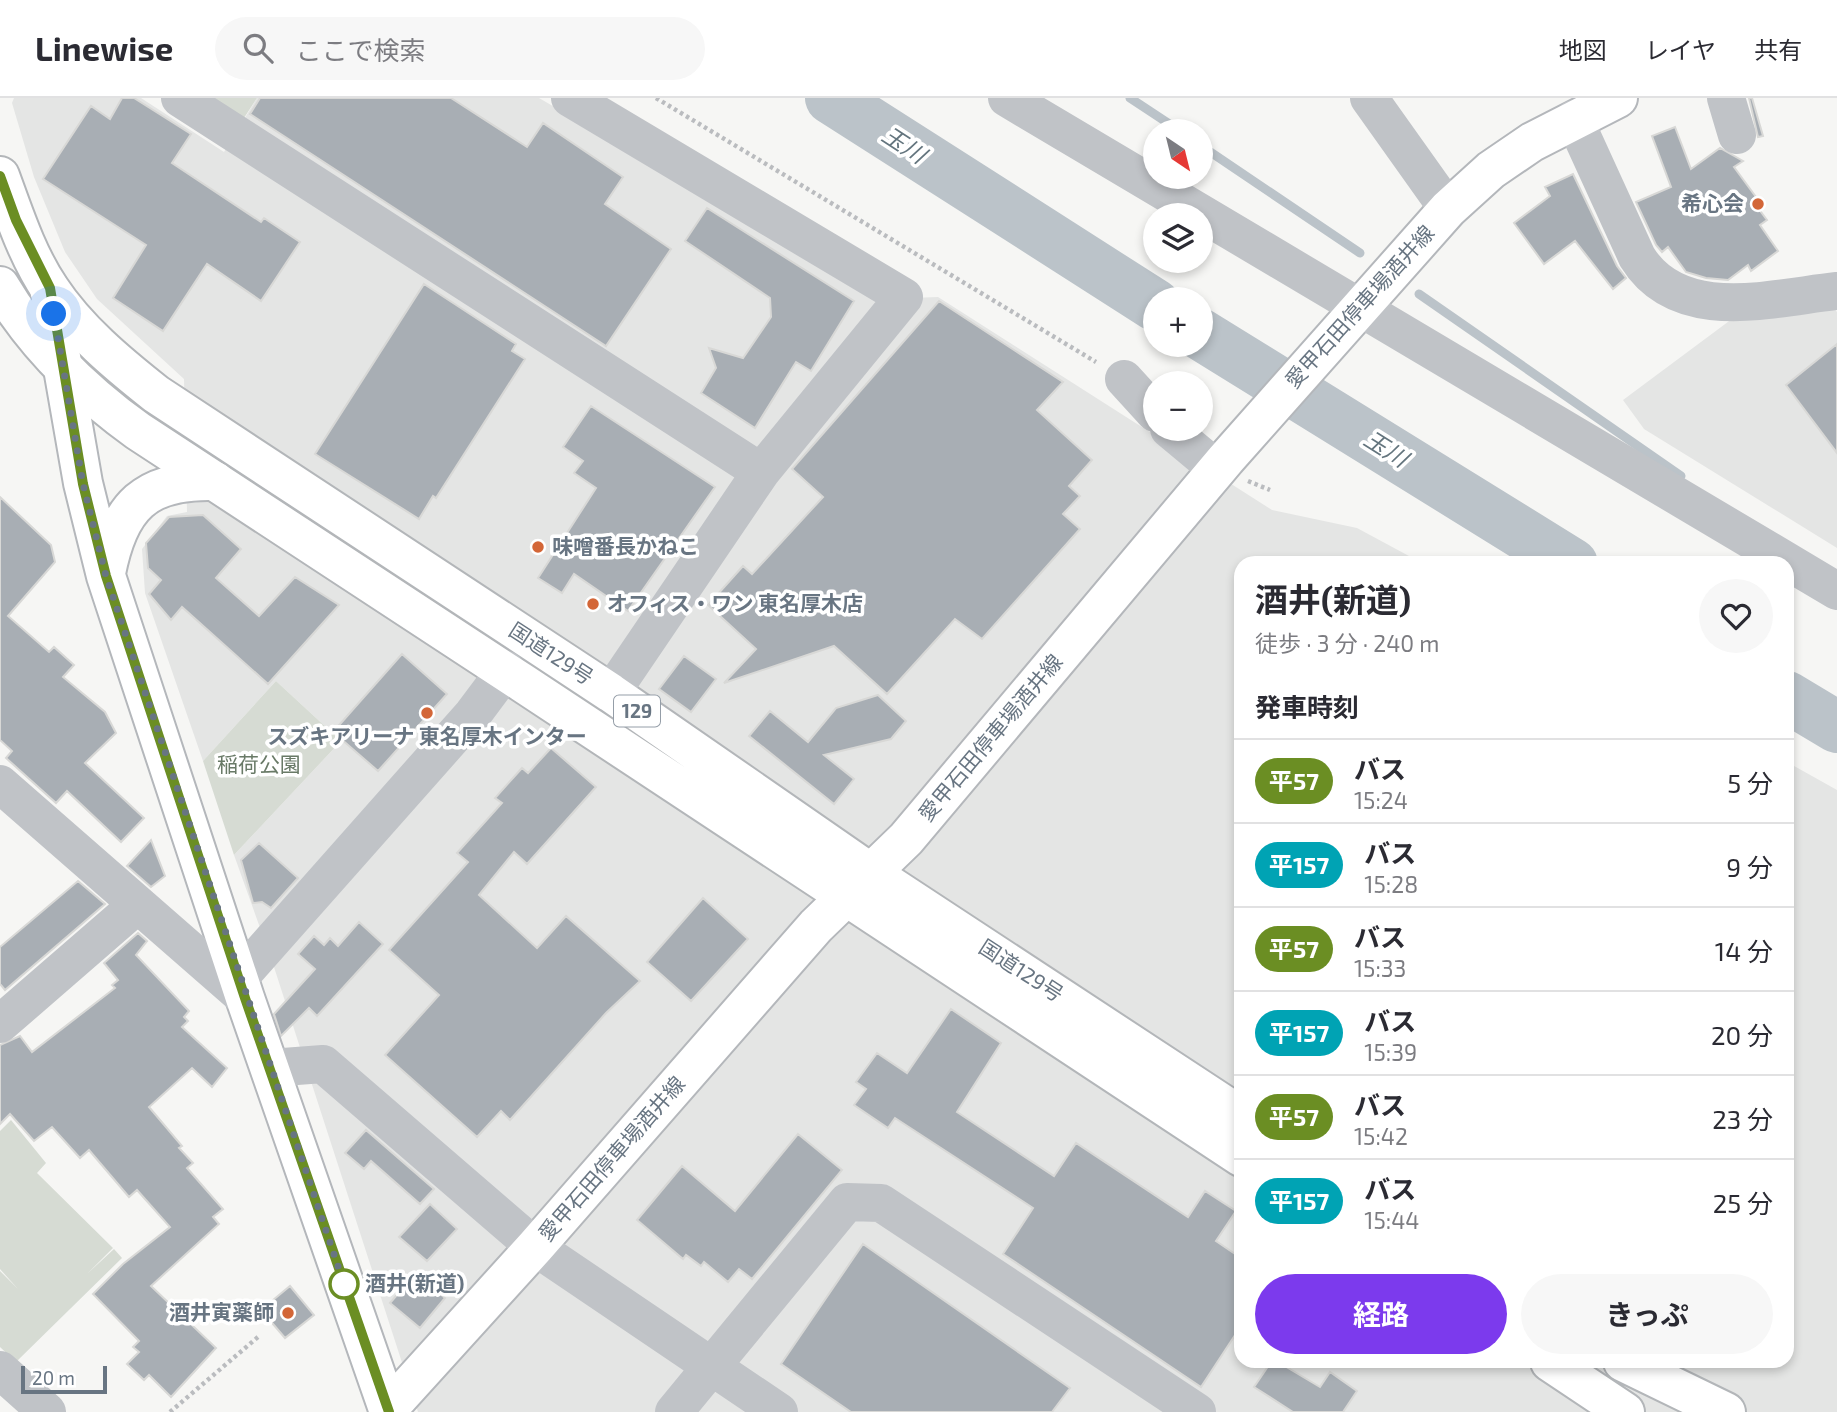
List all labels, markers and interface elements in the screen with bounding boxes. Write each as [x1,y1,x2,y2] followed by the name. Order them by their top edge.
[215,17,705,80] search box
[35,28,173,68] text: Linewise
[239,29,277,67] icon: search
[295,34,425,65] text: ここで検索
[1559,35,1607,64] text: 地図
[1645,35,1716,64] text: レイヤ
[1754,35,1802,64] text: 共有
[1143,119,1213,189] north arrow
[1143,119,1213,441] map controls
[878,120,934,170] water label: 玉川
[1681,190,1744,215] place label: 希心会
[1750,196,1766,212] marker: 希心会
[1143,203,1213,273] button: layers
[1279,220,1438,392] street label: 愛甲石田停車場酒井線
[1143,287,1213,357] button: +
[36,296,71,331] your location
[1143,371,1213,441] button: −
[1360,424,1416,474] water label: 玉川
[552,533,699,558] place label: 味噌番長かねこ
[530,539,546,555] marker: 味噌番長かねこ
[1255,579,1411,619] text: 酒井(新道)
[1699,579,1773,653] button: heart
[607,590,863,615] place label: オフィス・ワン 東名厚木店
[585,596,601,612] marker: オフィス・ワン 東名厚木店
[505,616,599,689] street label: 国道129号
[1255,629,1440,657] text: 徒歩 · 3 分 · 240 m
[913,649,1067,826] street label: 愛甲石田停車場酒井線
[1255,691,1359,722] text: 発車時刻
[614,696,660,726] road number: 129
[419,705,435,721] marker: スズキアリーナ 東名厚木インター
[267,723,587,748] place label: スズキアリーナ 東名厚木インター
[217,751,301,776] park label: 稲荷公園
[1354,753,1406,784] text: バス
[1269,766,1319,795] text: 平57
[1727,767,1773,798] text: 5 分
[1354,786,1408,814] text: 15:24
[1364,837,1416,868] text: バス
[1269,850,1329,879] text: 平157
[1726,851,1773,882] text: 9 分
[1364,870,1418,898] text: 15:28
[1354,921,1406,952] text: バス
[975,933,1069,1006] street label: 国道129号
[1269,934,1319,963] text: 平57
[1715,935,1773,966] text: 14 分
[1354,954,1406,982] text: 15:33
[1364,1005,1416,1036] text: バス
[1269,1018,1329,1047] text: 平157
[1711,1019,1773,1050] text: 20 分
[1364,1038,1417,1066] text: 15:39
[533,1071,689,1245] street label: 愛甲石田停車場酒井線
[1354,1089,1406,1120] text: バス
[1269,1102,1319,1131] text: 平57
[1712,1103,1773,1134] text: 23 分
[1354,1122,1408,1150] text: 15:42
[1364,1173,1416,1204] text: バス
[1269,1186,1329,1215] text: 平157
[1713,1187,1773,1218] text: 25 分
[1364,1206,1420,1234] text: 15:44
[329,1269,359,1299] marker: 酒井(新道)
[365,1270,464,1295] place label: 酒井(新道)
[1255,1274,1507,1354] button: 経路
[1521,1274,1773,1354] button: きっぷ
[169,1299,274,1324] place label: 酒井寅薬師
[280,1305,296,1321] marker: 酒井寅薬師
[21,1363,107,1395] scale bar
[32,1366,75,1389] text: 20 m

